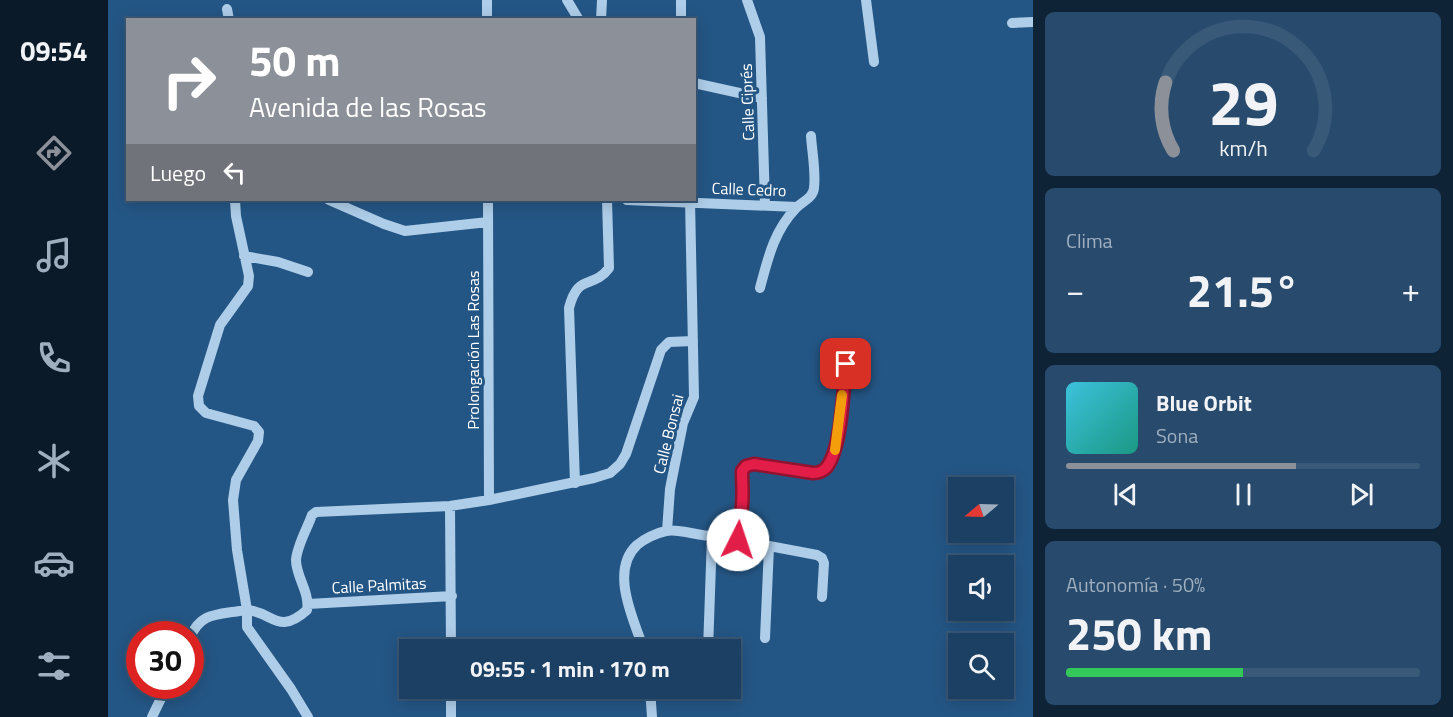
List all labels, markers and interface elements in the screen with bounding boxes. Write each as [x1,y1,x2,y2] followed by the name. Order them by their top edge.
[249,28,341,92] text: 50 m
[20,30,88,71] text: 09:54
[150,42,228,120] icon: right
[1208,54,1278,149] text: 29
[734,63,760,141] street label: Calle Ciprés
[249,86,487,127] text: Avenida de las Rosas
[33,132,75,174] icon: directions
[1219,133,1267,165] text: km/h
[150,156,206,190] text: Luego
[218,156,251,189] icon: left
[711,176,787,202] street label: Calle Cedro
[1066,225,1113,256] text: Clima
[33,234,75,276] icon: music
[1187,256,1299,324] text: 21.5°
[1066,265,1084,315] text: −
[1402,265,1420,315] text: +
[461,270,485,430] street label: Prolongación Las Rosas
[33,337,75,379] icon: phone
[820,338,871,389] pin
[829,347,862,380] icon: arrive
[1156,386,1252,420] text: Blue Orbit
[646,392,690,476] street label: Calle Bonsai
[1156,420,1198,451] text: Sona
[33,440,75,482] icon: climate
[948,477,1014,543] north arrow
[948,477,1014,699] map controls
[1109,478,1142,511] icon: previous
[1227,478,1260,511] icon: pause
[1345,478,1378,511] icon: next
[706,508,770,572] position arrow
[33,542,75,584] icon: car
[948,555,1014,621] button: sound
[1066,569,1205,600] text: Autonomía · 50%
[331,571,427,599] street label: Calle Palmitas
[1066,599,1212,667] text: 250 km
[126,621,204,699] speed limit sign: 30
[948,633,1014,699] button: search
[33,645,75,687] icon: filters
[470,652,670,686] text: 09:55 · 1 min · 170 m

